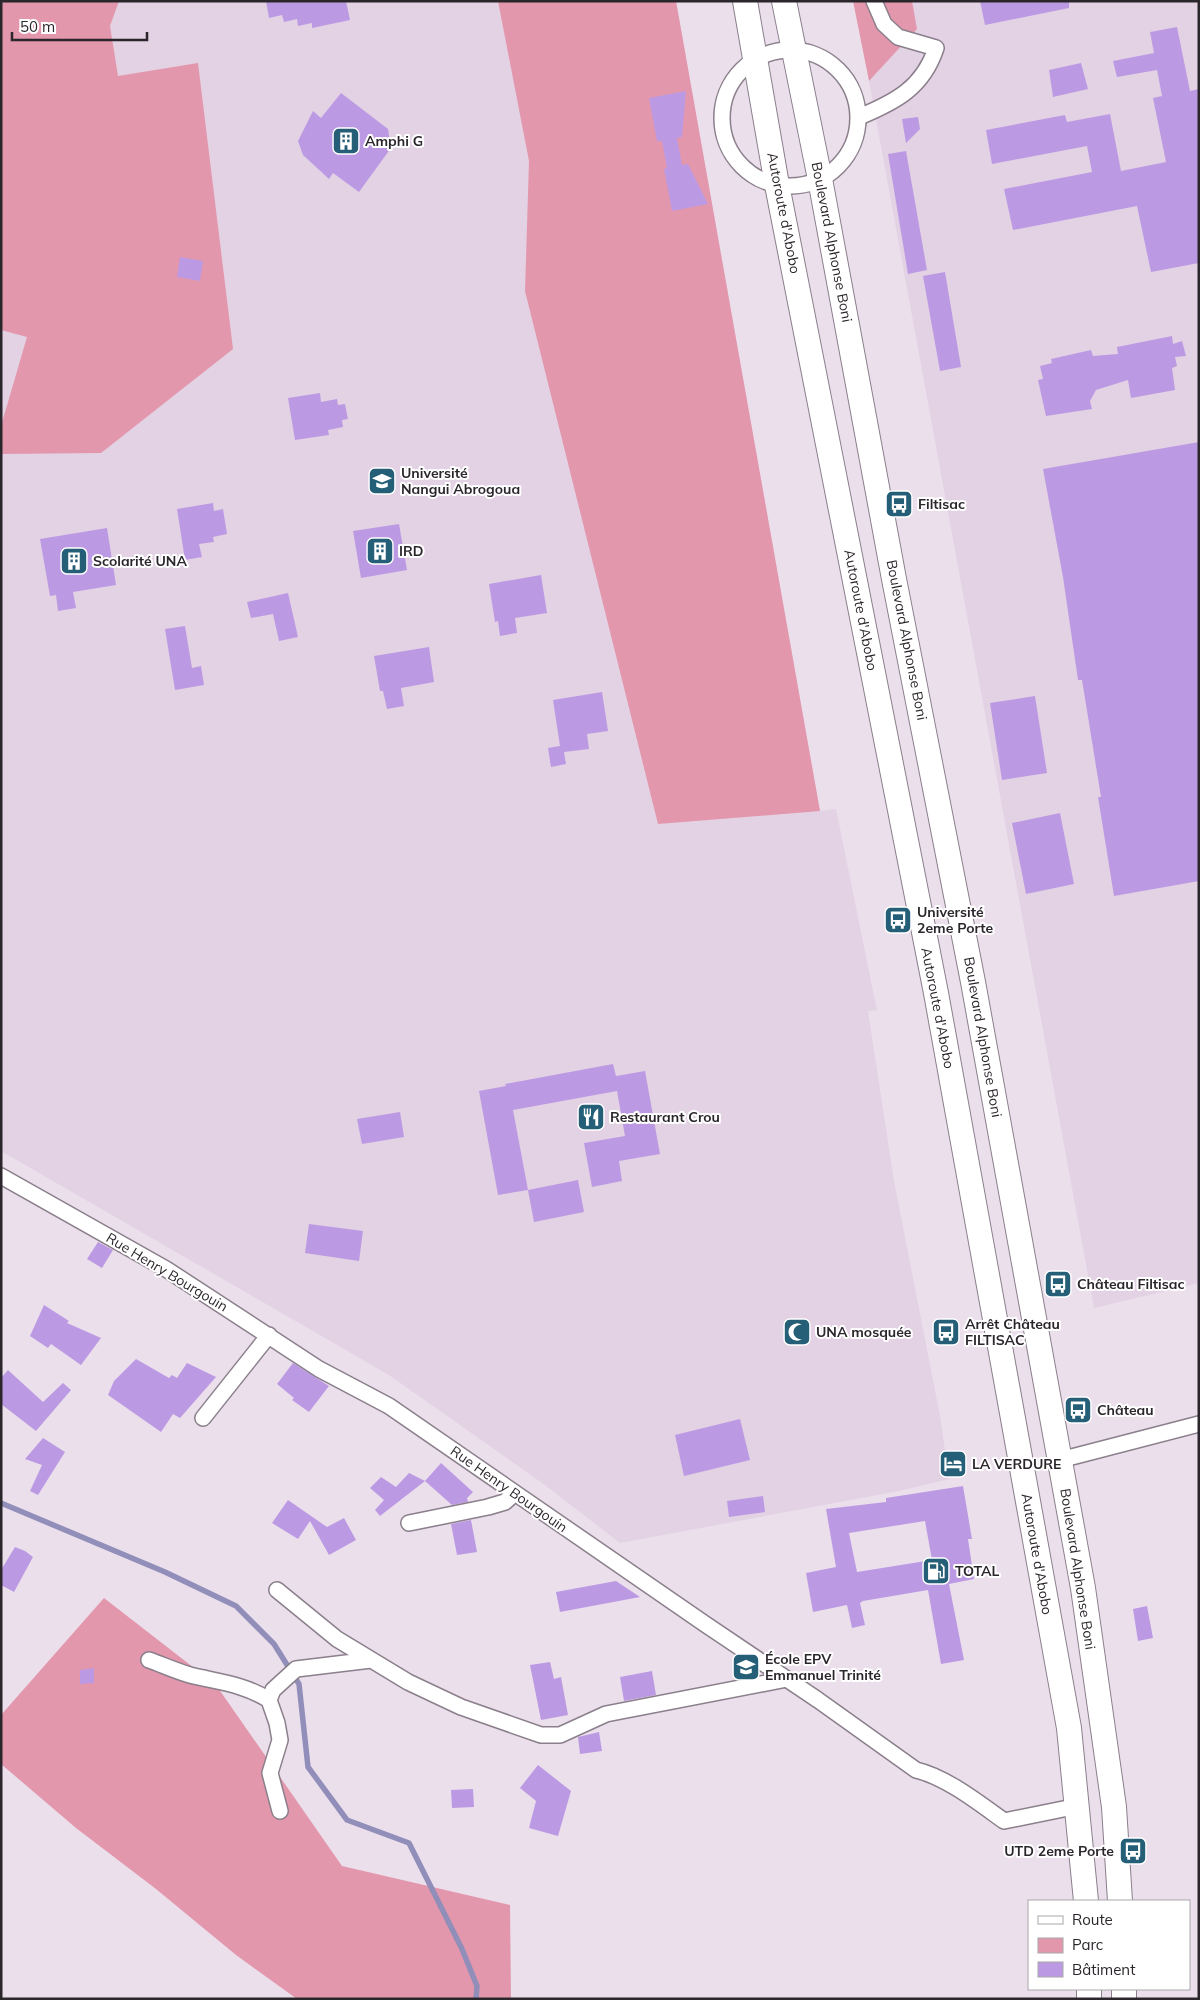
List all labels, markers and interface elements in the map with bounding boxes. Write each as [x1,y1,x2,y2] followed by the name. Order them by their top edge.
[12,10,148,42] scale bar
[20,17,55,36] text: 50 m
[331,126,361,156] building icon: Amphi G
[365,132,423,150] place label: Amphi G
[763,151,805,275] street label: Autoroute d'Abobo
[808,160,856,324] street label: Boulevard Alphonse Boni
[401,464,520,498] place label: Université Nangui Abrogoua
[367,466,397,496] school or university icon: Université Nangui Abrogoua
[884,489,914,519] bus stop icon: Filtisac
[918,495,965,513] place label: Filtisac
[365,536,395,566] building icon: IRD
[399,542,423,560] place label: IRD
[59,546,89,576] building icon: Scolarité UNA
[840,548,882,672] street label: Autoroute d'Abobo
[93,552,187,570] place label: Scolarité UNA
[883,558,931,722] street label: Boulevard Alphonse Boni
[917,903,994,937] place label: Université 2eme Porte
[883,905,913,935] bus stop icon: Université 2eme Porte
[917,946,959,1070] street label: Autoroute d'Abobo
[960,955,1006,1119] street label: Boulevard Alphonse Boni
[576,1102,606,1132] restaurant icon: Restaurant Crou
[610,1108,720,1126] place label: Restaurant Crou
[103,1229,231,1315] street label: Rue Henry Bourgouin
[1043,1269,1073,1299] bus stop icon: Château Filtisac
[1077,1275,1185,1293] place label: Château Filtisac
[965,1315,1060,1349] place label: Arrêt Château FILTISAC
[782,1317,812,1347] mosque icon: UNA mosquée
[931,1317,961,1347] bus stop icon: Arrêt Château FILTISAC
[816,1323,912,1341] place label: UNA mosquée
[1063,1395,1093,1425] bus stop icon: Château
[1097,1401,1154,1419] place label: Château
[447,1442,571,1536] street label: Rue Henry Bourgouin
[938,1449,968,1479] hotel icon: LA VERDURE
[972,1455,1061,1473] place label: LA VERDURE
[1056,1487,1100,1651] street label: Boulevard Alphonse Boni
[1017,1492,1057,1616] street label: Autoroute d'Abobo
[921,1556,951,1586] fuel station icon: TOTAL
[955,1562,1000,1580] place label: TOTAL
[765,1650,881,1684] place label: École EPV Emmanuel Trinité
[731,1652,761,1682] school or university icon: École EPV Emmanuel Trinité
[1118,1836,1148,1866] bus stop icon: UTD 2eme Porte
[1004,1842,1114,1860] place label: UTD 2eme Porte
[1028,1900,1190,1990] legend
[1072,1910,1113,1929] text: Route
[1072,1935,1103,1954] text: Parc
[1072,1960,1135,1979] text: Bâtiment

